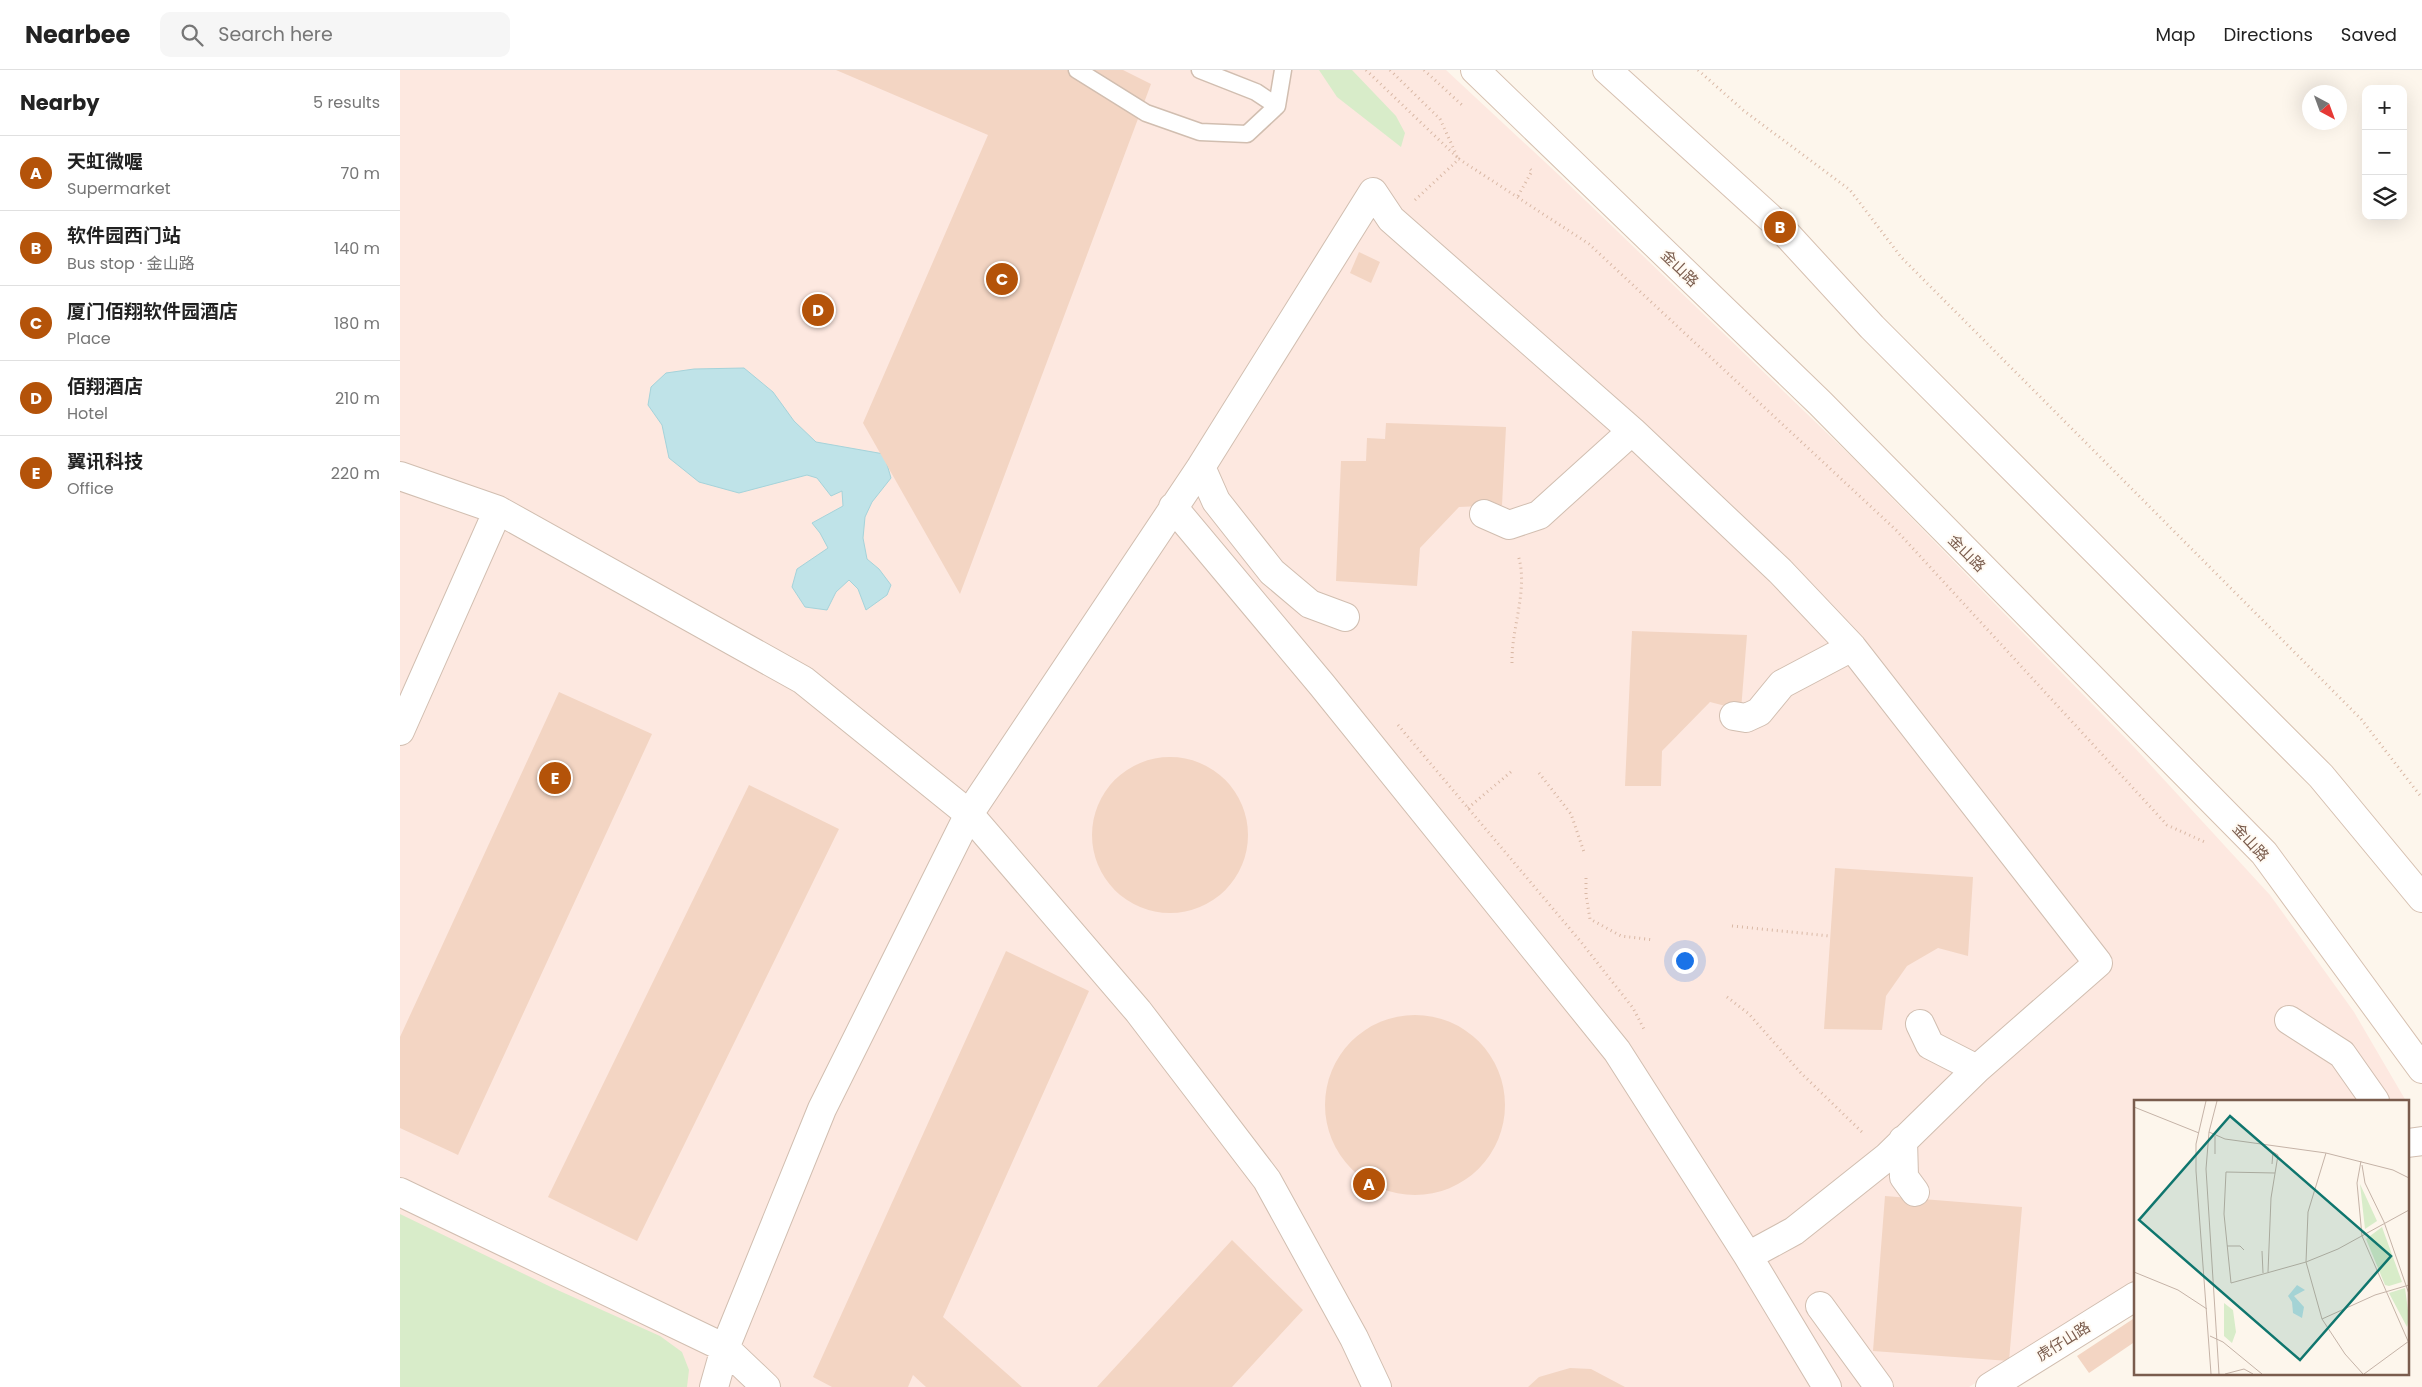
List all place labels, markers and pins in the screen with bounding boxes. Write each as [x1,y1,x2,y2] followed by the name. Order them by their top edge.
[1764,208,1796,246] pin: B
[986,260,1018,298] pin: C
[802,291,834,329] pin: D
[539,759,571,797] pin: E
[1353,1165,1385,1203] pin: A

